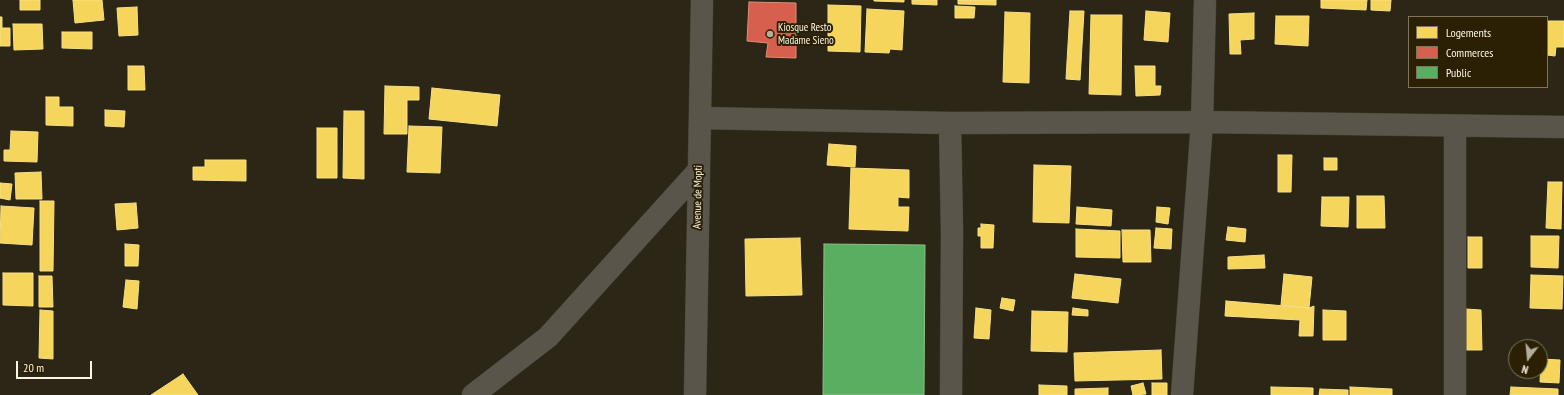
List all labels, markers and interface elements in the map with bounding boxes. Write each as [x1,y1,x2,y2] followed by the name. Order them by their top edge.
[1408,16,1548,88] legend
[778,21,834,47] place label: Kiosque Resto Madame Sieno
[1446,25,1491,40] text: Logements
[765,29,775,39] marker: Kiosque Resto Madame Sieno
[1446,45,1493,60] text: Commerces
[1446,65,1471,80] text: Public
[691,165,705,229] street label: Avenue de Mopti
[1508,339,1548,379] north arrow
[18,353,94,379] scale bar
[23,360,44,375] text: 20 m
[1520,362,1530,377] text: N

